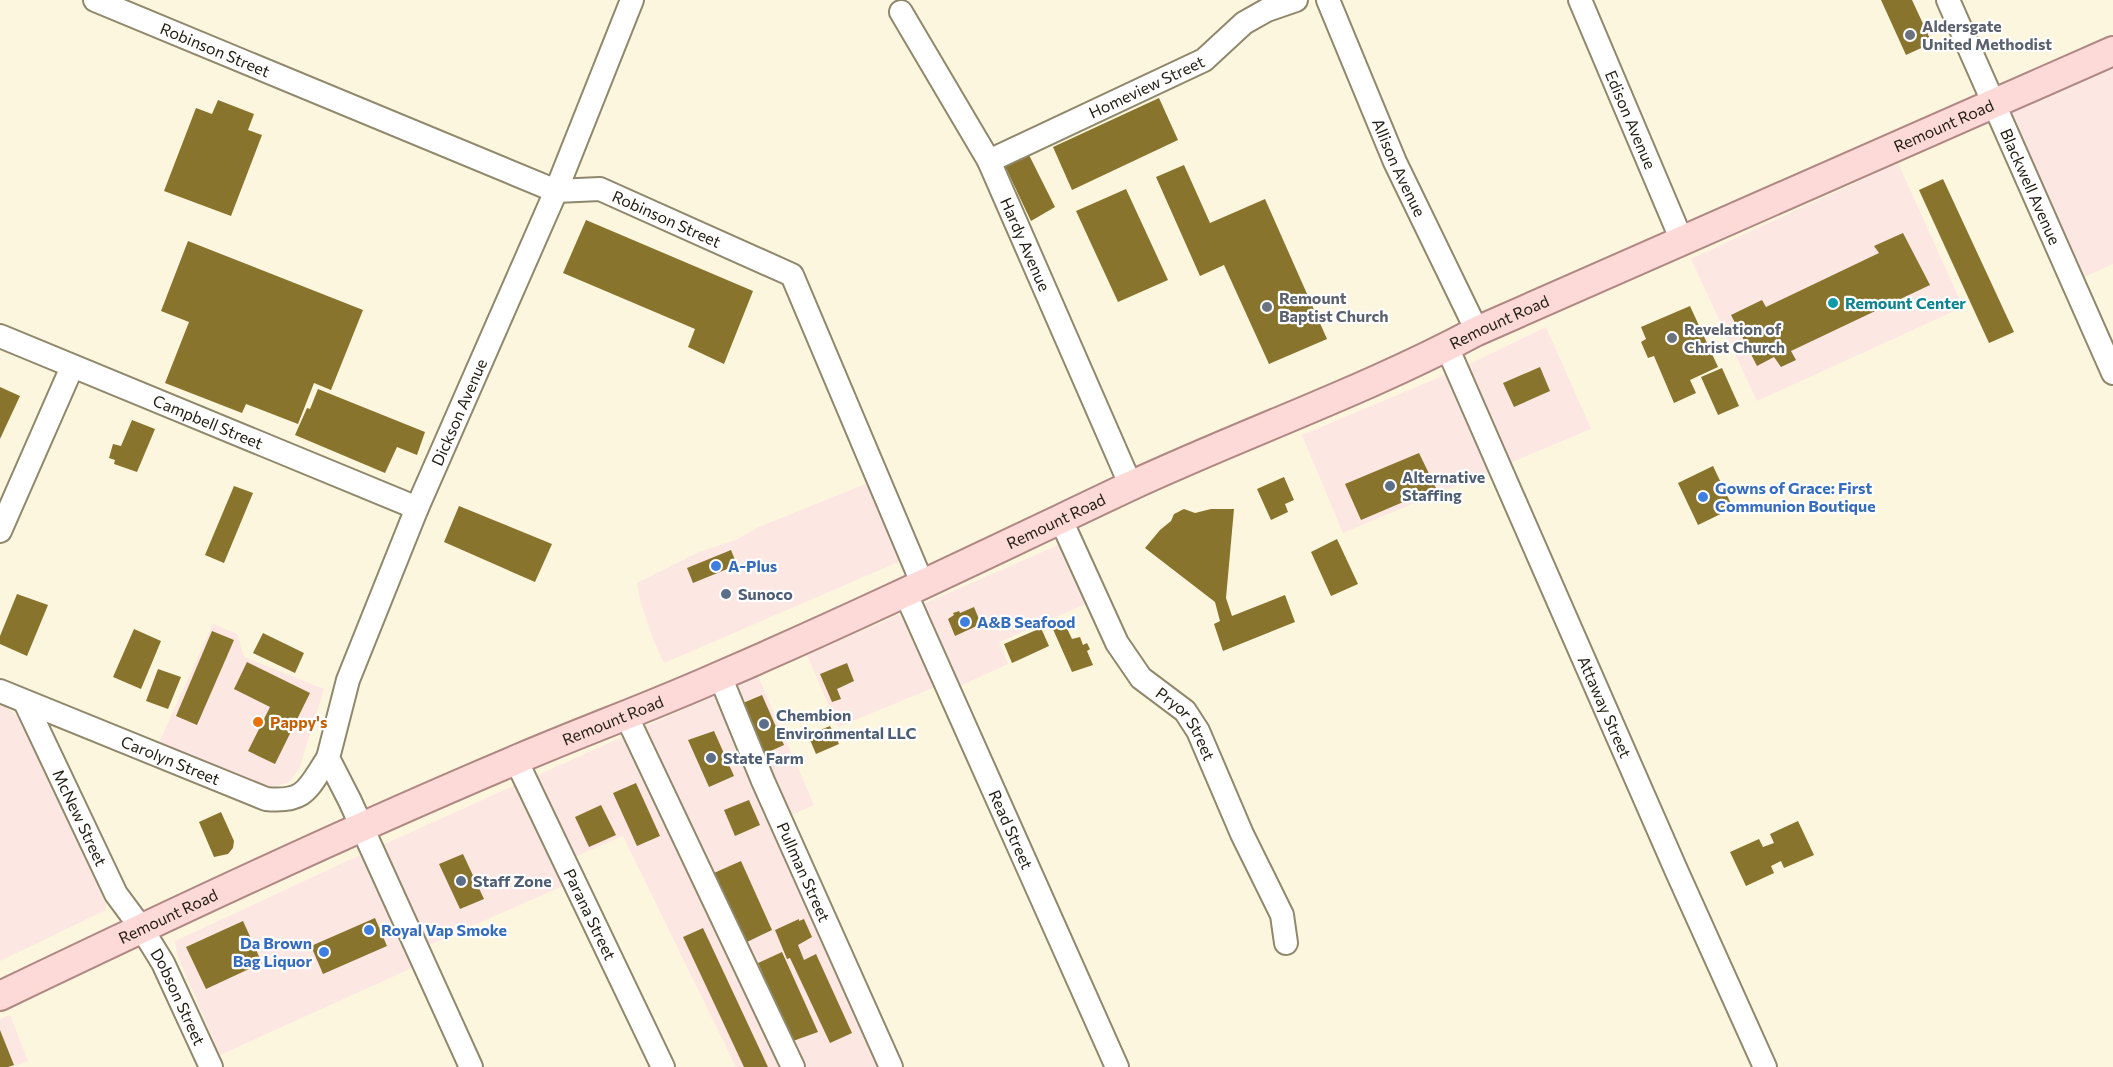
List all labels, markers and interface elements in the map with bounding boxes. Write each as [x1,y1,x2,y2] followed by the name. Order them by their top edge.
[1922,16,2052,53] place label: Aldersgate United Methodist
[158,18,273,81] street label: Robinson Street
[1903,28,1917,42] marker: Aldersgate United Methodist
[1085,51,1208,122] street label: Homeview Street
[1602,67,1660,172] street label: Edison Avenue
[1890,95,1996,155] street label: Remount Road
[1369,115,1430,220] street label: Allison Avenue
[1997,125,2065,247] street label: Blackwell Avenue
[610,186,724,251] street label: Robinson Street
[997,194,1055,294] street label: Hardy Avenue
[1279,288,1389,325] place label: Remount Baptist Church
[1446,291,1552,353] street label: Remount Road
[1845,293,1966,312] place label: Remount Center
[1826,296,1840,310] marker: Remount Center
[1260,300,1274,314] marker: Remount Baptist Church
[1684,319,1785,356] place label: Revelation of Christ Church
[1665,331,1679,345] marker: Revelation of Christ Church
[427,355,490,468] street label: Dickson Avenue
[150,390,266,453] street label: Campbell Street
[1402,467,1485,504] place label: Alternative Staffing
[1715,478,1876,515] place label: Gowns of Grace: First Communion Boutique
[1383,479,1397,493] marker: Alternative Staffing
[1003,489,1108,552] street label: Remount Road
[1696,490,1710,504] marker: Gowns of Grace: First Communion Boutique
[728,556,777,575] place label: A-Plus
[709,559,723,573] marker: A-Plus
[738,584,793,603] place label: Sunoco
[719,587,733,601] marker: Sunoco
[977,612,1075,631] place label: A&B Seafood
[958,615,972,629] marker: A&B Seafood
[1575,653,1636,761] street label: Attaway Street
[1152,683,1220,763] street label: Pryor Street
[559,691,666,749] street label: Remount Road
[776,705,916,742] place label: Chembion Environmental LLC
[270,712,327,731] place label: Pappy's
[251,715,265,729] marker: Pappy's
[757,717,771,731] marker: Chembion Environmental LLC
[118,731,223,788] street label: Carolyn Street
[723,748,804,767] place label: State Farm
[704,751,718,765] marker: State Farm
[49,766,111,869] street label: McNew Street
[986,787,1038,872] street label: Read Street
[774,819,835,925] street label: Pullman Street
[560,865,620,963] street label: Parana Street
[473,871,552,890] place label: Staff Zone
[454,874,468,888] marker: Staff Zone
[115,884,220,947] street label: Remount Road
[381,920,507,939] place label: Royal Vap Smoke
[362,923,376,937] marker: Royal Vap Smoke
[233,933,312,970] place label: Da Brown Bag Liquor
[147,945,210,1048] street label: Dobson Street
[317,945,331,959] marker: Da Brown Bag Liquor

